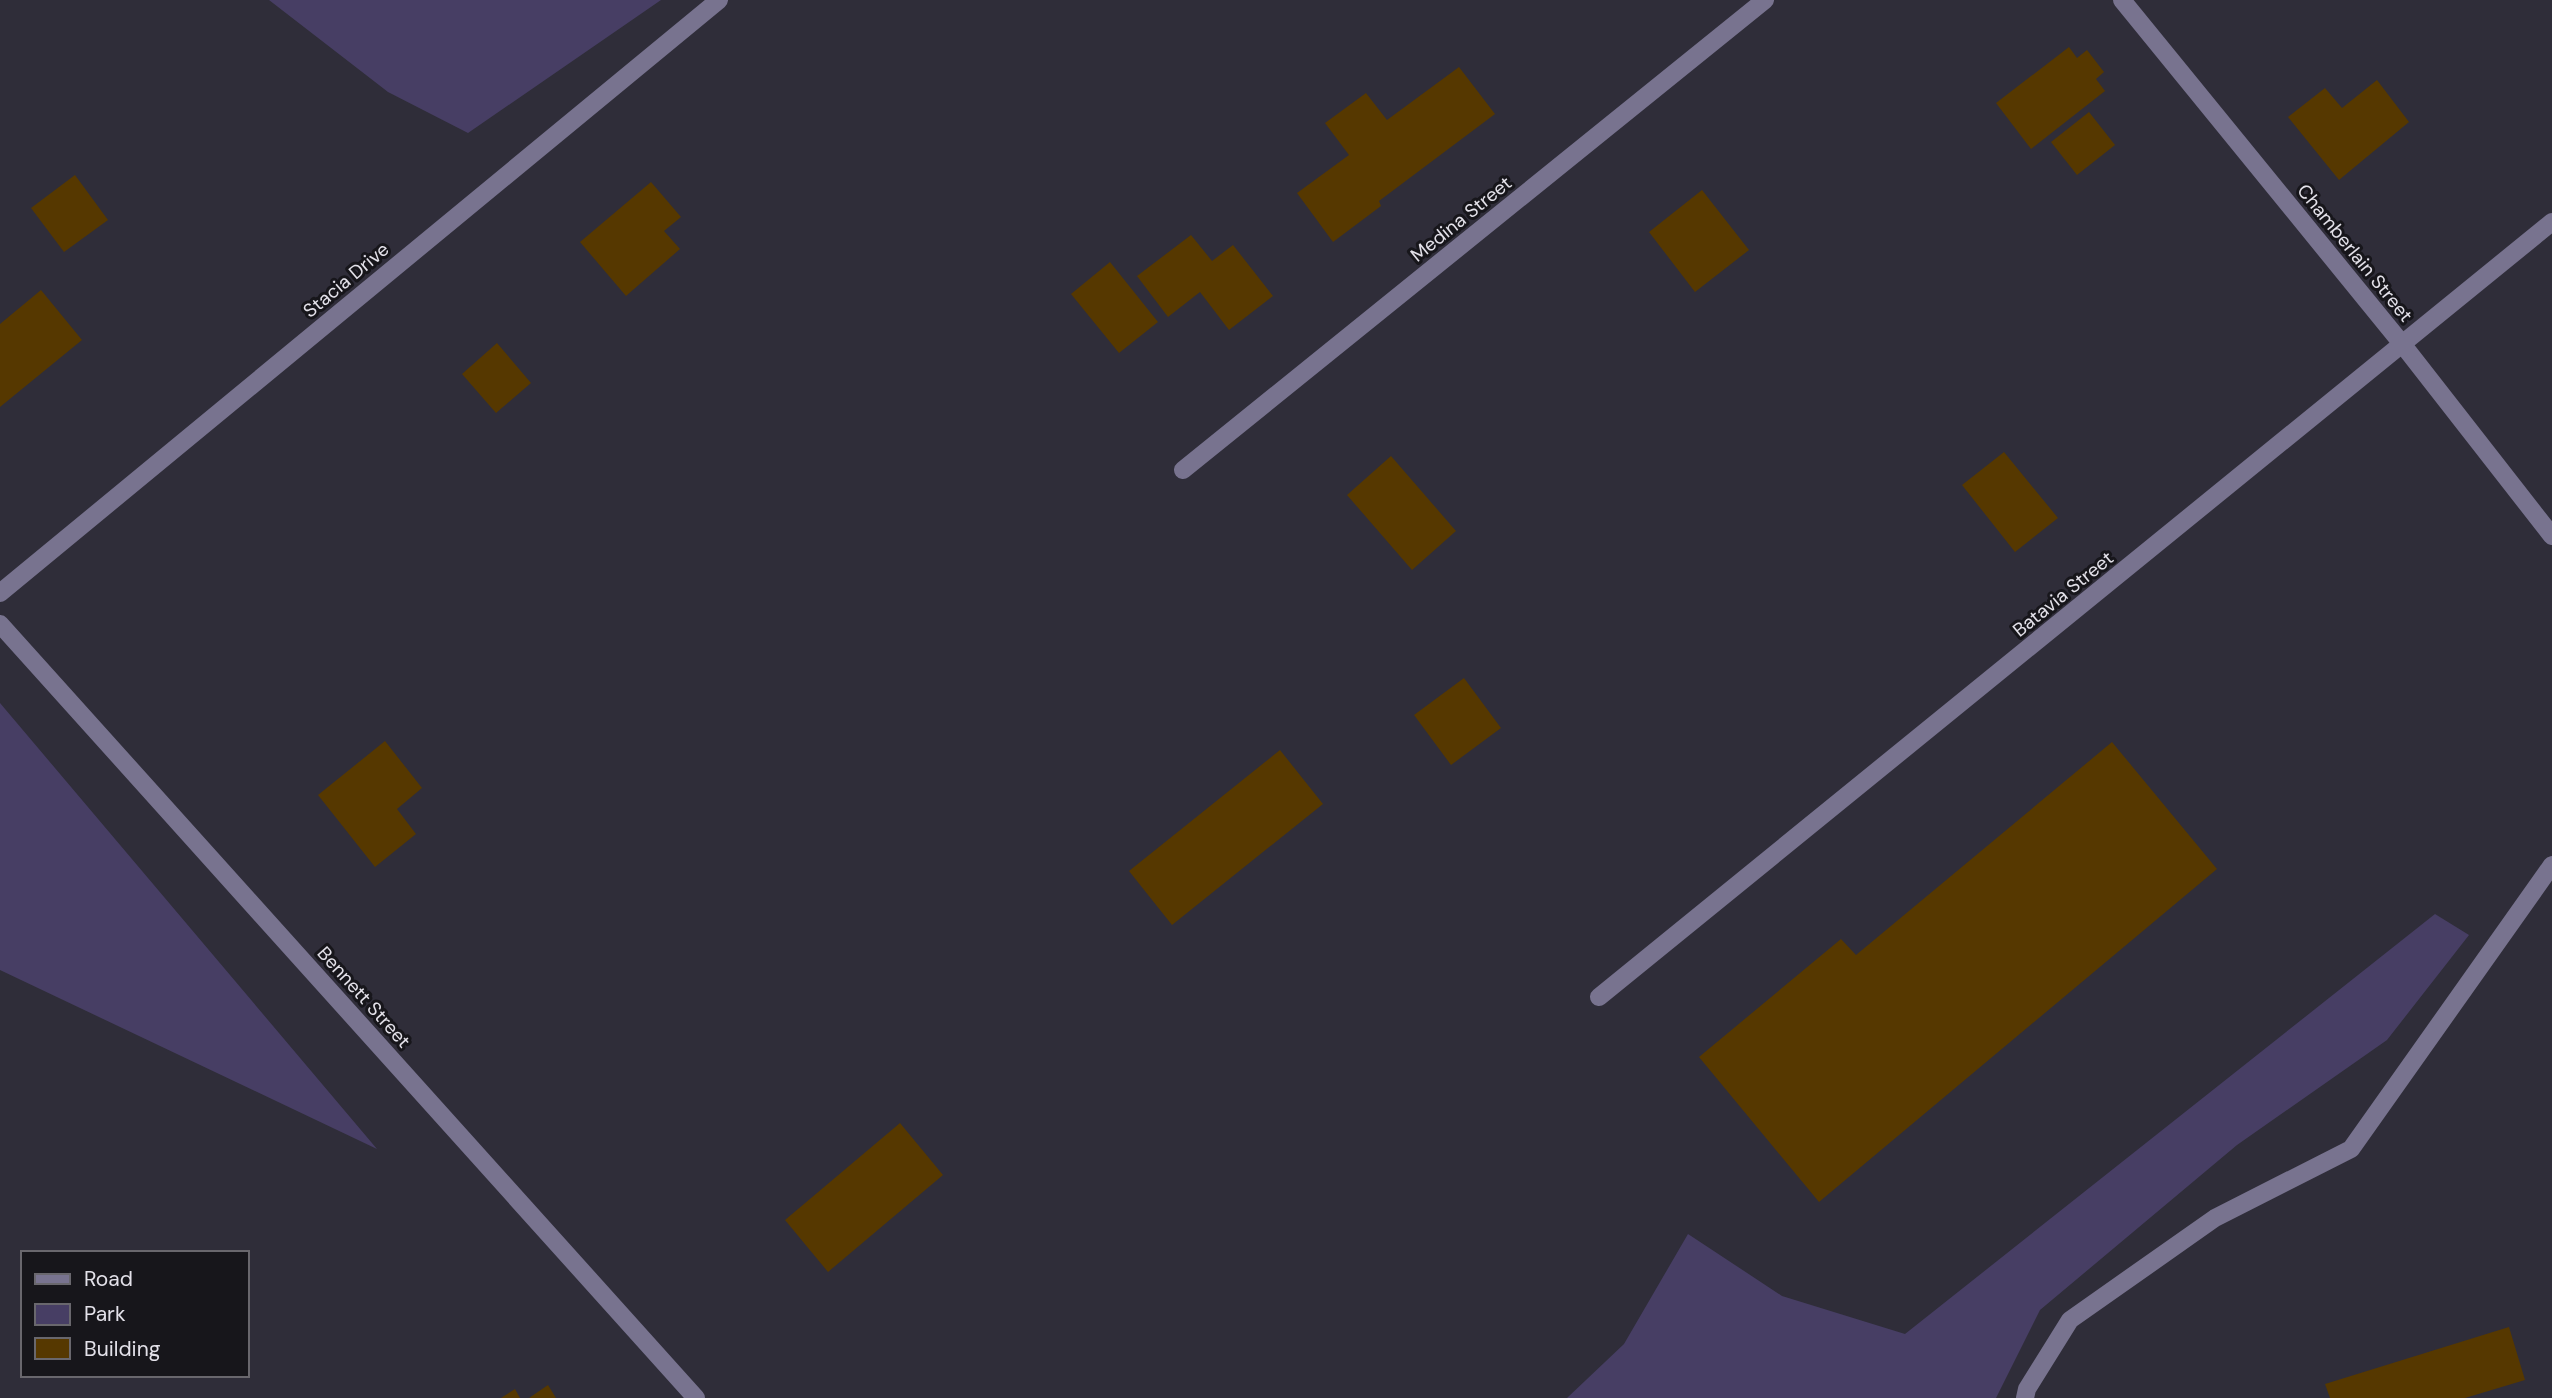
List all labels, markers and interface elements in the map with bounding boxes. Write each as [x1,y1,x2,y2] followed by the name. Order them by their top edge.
[1405,170,1517,268] street label: Medina Street
[2292,179,2418,327] street label: Chamberlain Street
[298,237,394,323] street label: Stacia Drive
[2007,546,2119,642] street label: Batavia Street
[312,941,416,1053] street label: Bennett Street
[21,1251,248,1377] legend
[84,1265,133,1293] text: Road
[84,1300,126,1328] text: Park
[84,1335,161,1363] text: Building

